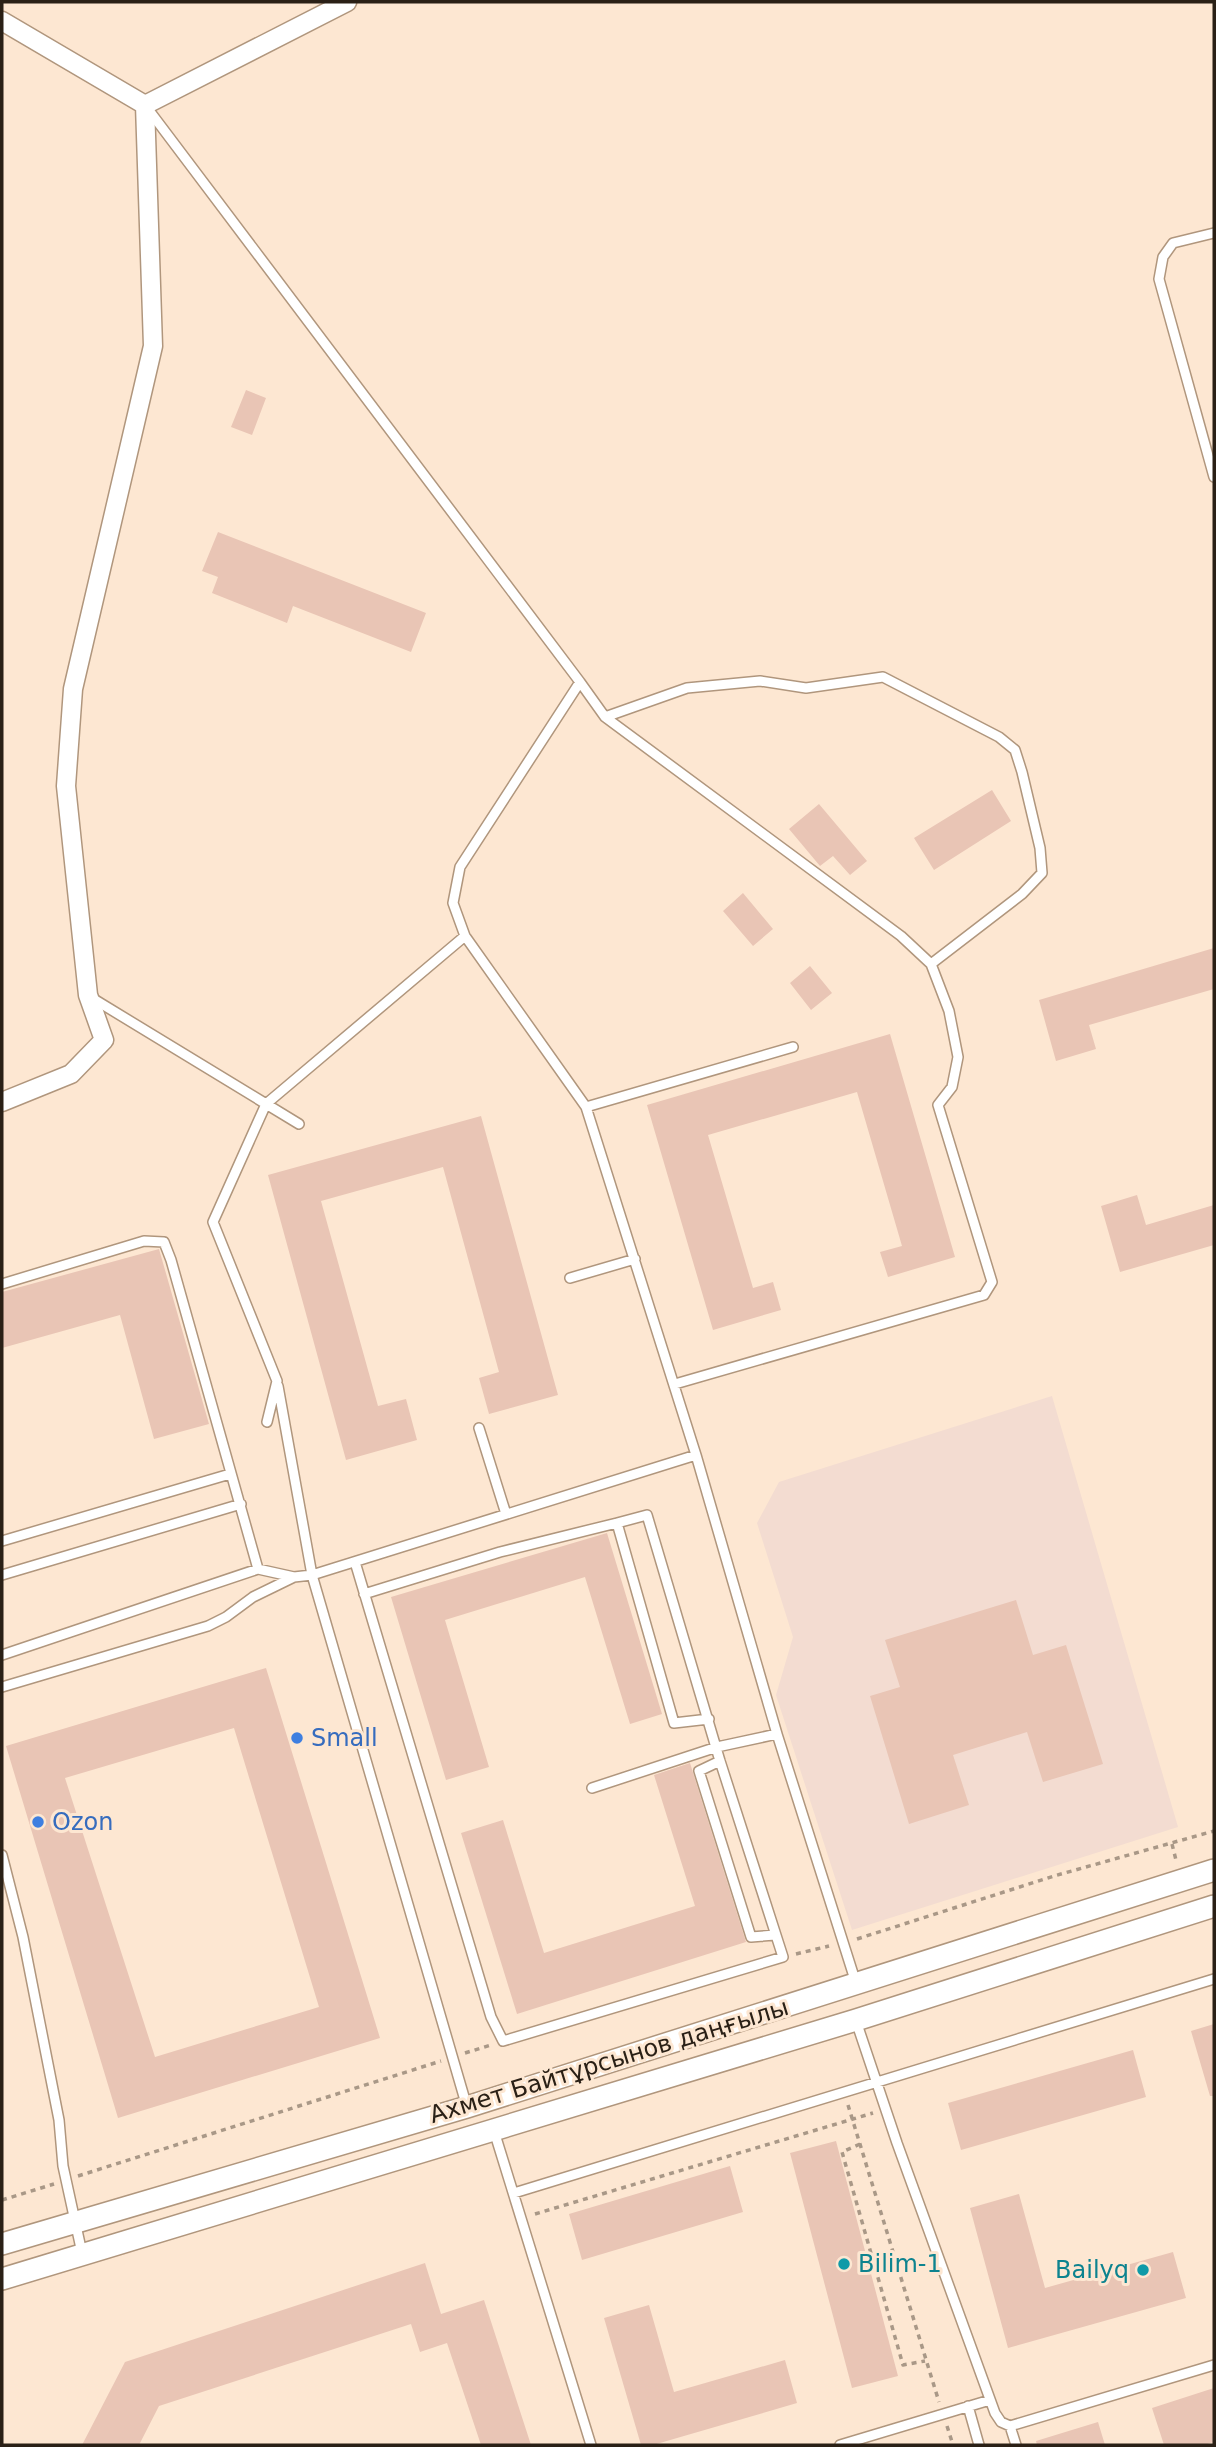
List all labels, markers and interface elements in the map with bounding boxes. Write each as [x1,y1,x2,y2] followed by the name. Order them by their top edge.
[311,1724,378,1752] place label: Small
[289,1730,305,1746] marker: Small
[52,1808,113,1836] place label: Ozon
[30,1814,46,1830] marker: Ozon
[426,1993,792,2129] street label: Ахмет Байтұрсынов даңғылы
[858,2250,942,2278] place label: Bilim-1
[836,2256,852,2272] marker: Bilim-1
[1055,2256,1129,2284] place label: Bailyq
[1135,2262,1151,2278] marker: Bailyq

